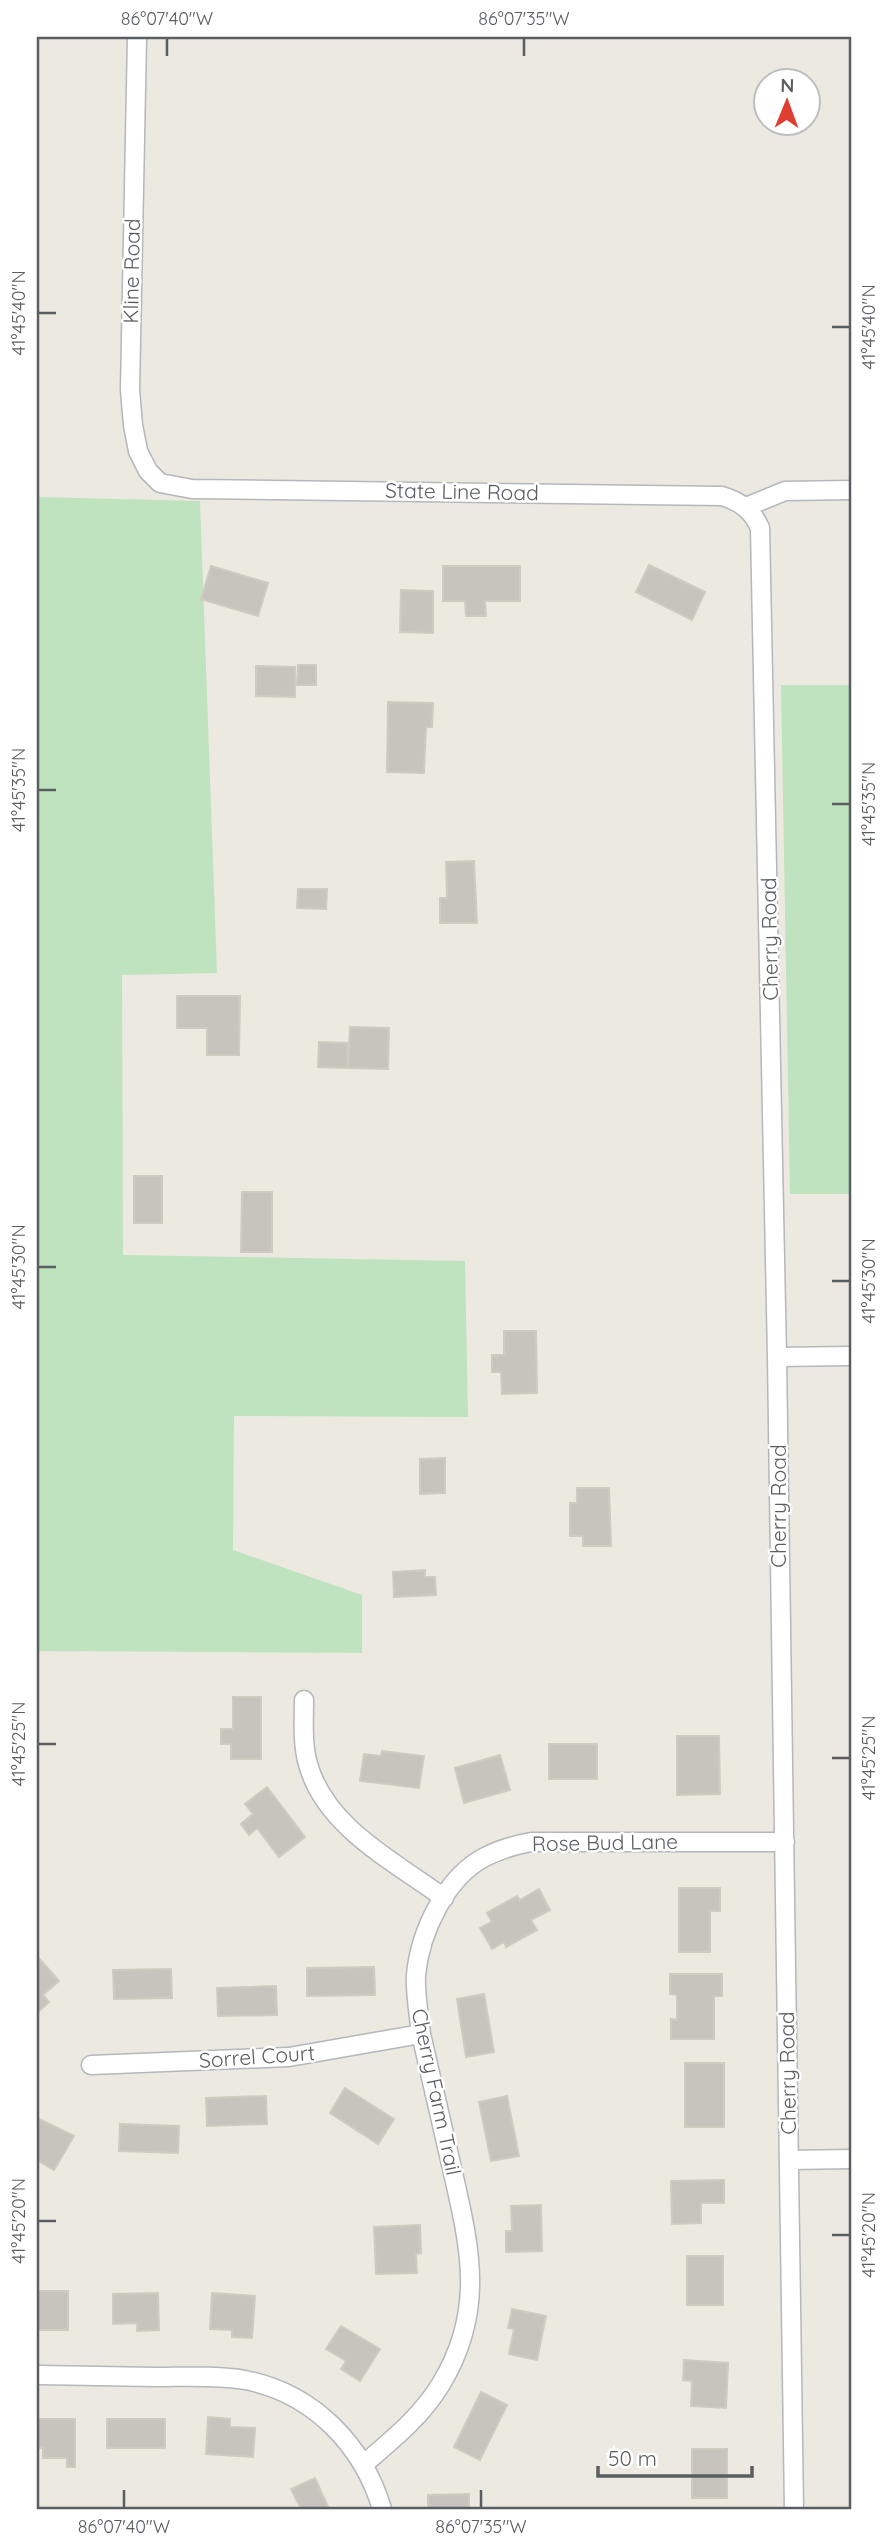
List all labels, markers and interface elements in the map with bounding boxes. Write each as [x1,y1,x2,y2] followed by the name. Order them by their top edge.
[121,7,213,30] text: 86°07'40"W
[478,7,570,30] text: 86°07'35"W
[752,66,822,136] north arrow
[780,73,794,97] text: N
[117,218,145,324] street label: Kline Road
[7,270,30,356] text: 41°45'40"N
[857,284,880,370] text: 41°45'40"N
[385,477,539,505] street label: State Line Road
[7,748,30,832] text: 41°45'35"N
[857,762,880,846] text: 41°45'35"N
[755,877,783,1001] street label: Cherry Road
[7,1224,30,1310] text: 41°45'30"N
[857,1238,880,1324] text: 41°45'30"N
[765,1444,791,1568] street label: Cherry Road
[7,1702,30,1786] text: 41°45'25"N
[857,1716,880,1800] text: 41°45'25"N
[532,1828,678,1856] street label: Rose Bud Lane
[407,2006,467,2178] street label: Cherry Farm Trail
[773,2011,801,2135] street label: Cherry Road
[198,2039,316,2073] street label: Sorrel Court
[7,2178,30,2264] text: 41°45'20"N
[857,2192,880,2278] text: 41°45'20"N
[598,2434,752,2478] scale bar
[608,2445,657,2471] text: 50 m
[78,2515,170,2538] text: 86°07'40"W
[435,2515,527,2538] text: 86°07'35"W

